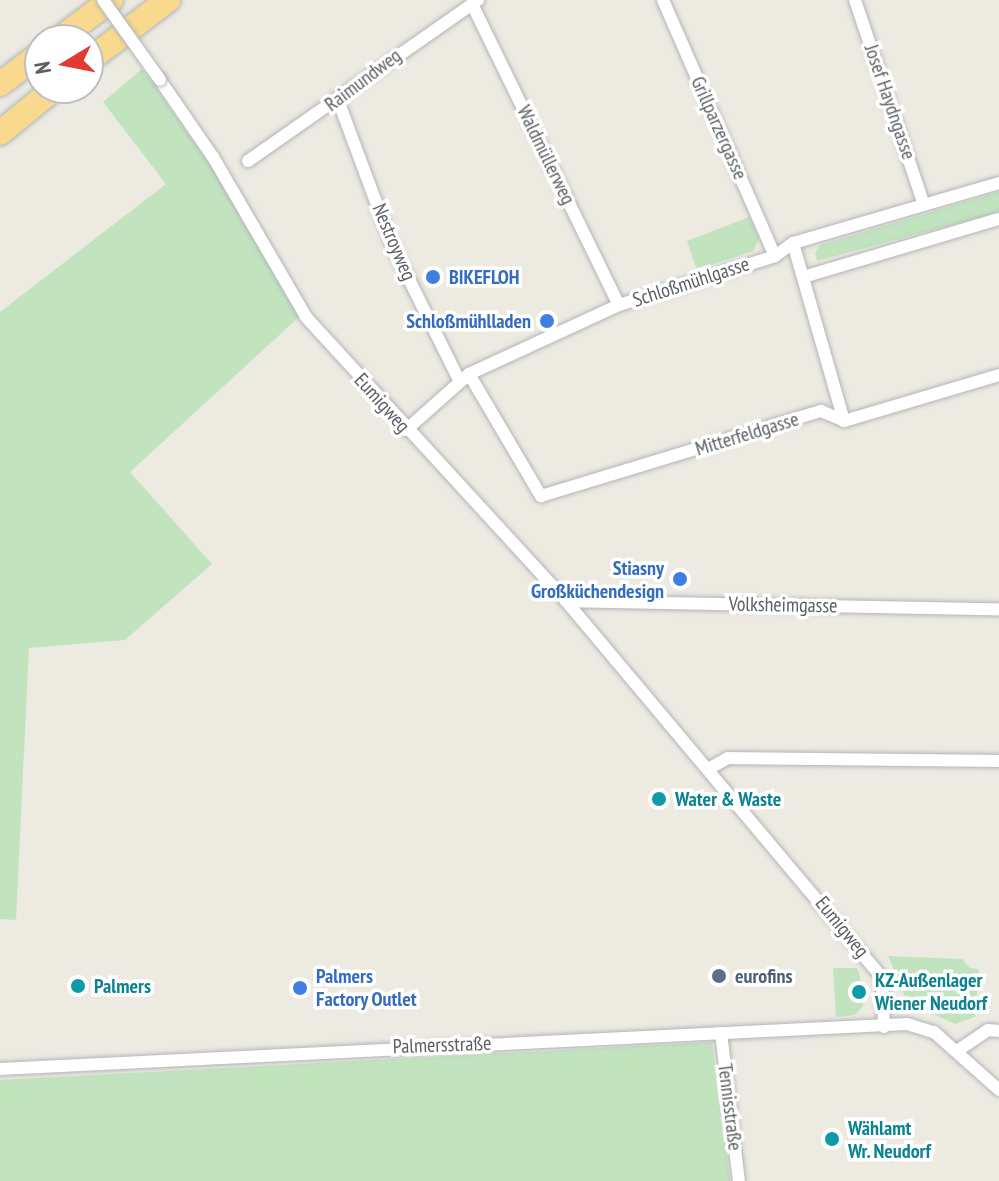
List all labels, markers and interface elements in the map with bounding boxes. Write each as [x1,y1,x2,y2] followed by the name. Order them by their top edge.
[24,24,104,104] north arrow
[859,41,921,163] street label: Josef Haydngasse
[320,44,406,116] street label: Raimundweg
[28,60,57,76] text: N
[686,73,752,183] street label: Grillparzergasse
[512,102,580,208] street label: Waldmüllerweg
[367,200,421,284] street label: Nestroyweg
[630,252,752,312] street label: Schloßmühlgasse
[449,265,520,289] place label: BIKEFLOH
[424,268,442,286] marker: BIKEFLOH
[406,309,531,333] place label: Schloßmühlladen
[538,312,556,330] marker: Schloßmühlladen
[349,368,415,438] street label: Eumigweg
[693,407,801,461] street label: Mitterfeldgasse
[531,556,664,603] place label: Stiasny Großküchendesign
[671,570,689,588] marker: Stiasny Großküchendesign
[728,592,838,618] street label: Volksheimgasse
[675,787,782,811] place label: Water & Waste
[650,790,668,808] marker: Water & Waste
[810,892,874,962] street label: Eumigweg
[316,964,417,1011] place label: Palmers Factory Outlet
[735,964,792,988] place label: eurofins
[710,967,728,985] marker: eurofins
[875,968,987,1015] place label: KZ-Außenlager Wiener Neudorf
[94,974,151,998] place label: Palmers
[69,977,87,995] marker: Palmers
[291,979,309,997] marker: Palmers Factory Outlet
[850,983,868,1001] marker: KZ-Außenlager Wiener Neudorf
[392,1031,492,1059] street label: Palmersstraße
[713,1062,747,1152] street label: Tennisstraße
[848,1116,932,1163] place label: Wählamt Wr. Neudorf
[823,1130,841,1148] marker: Wählamt Wr. Neudorf

